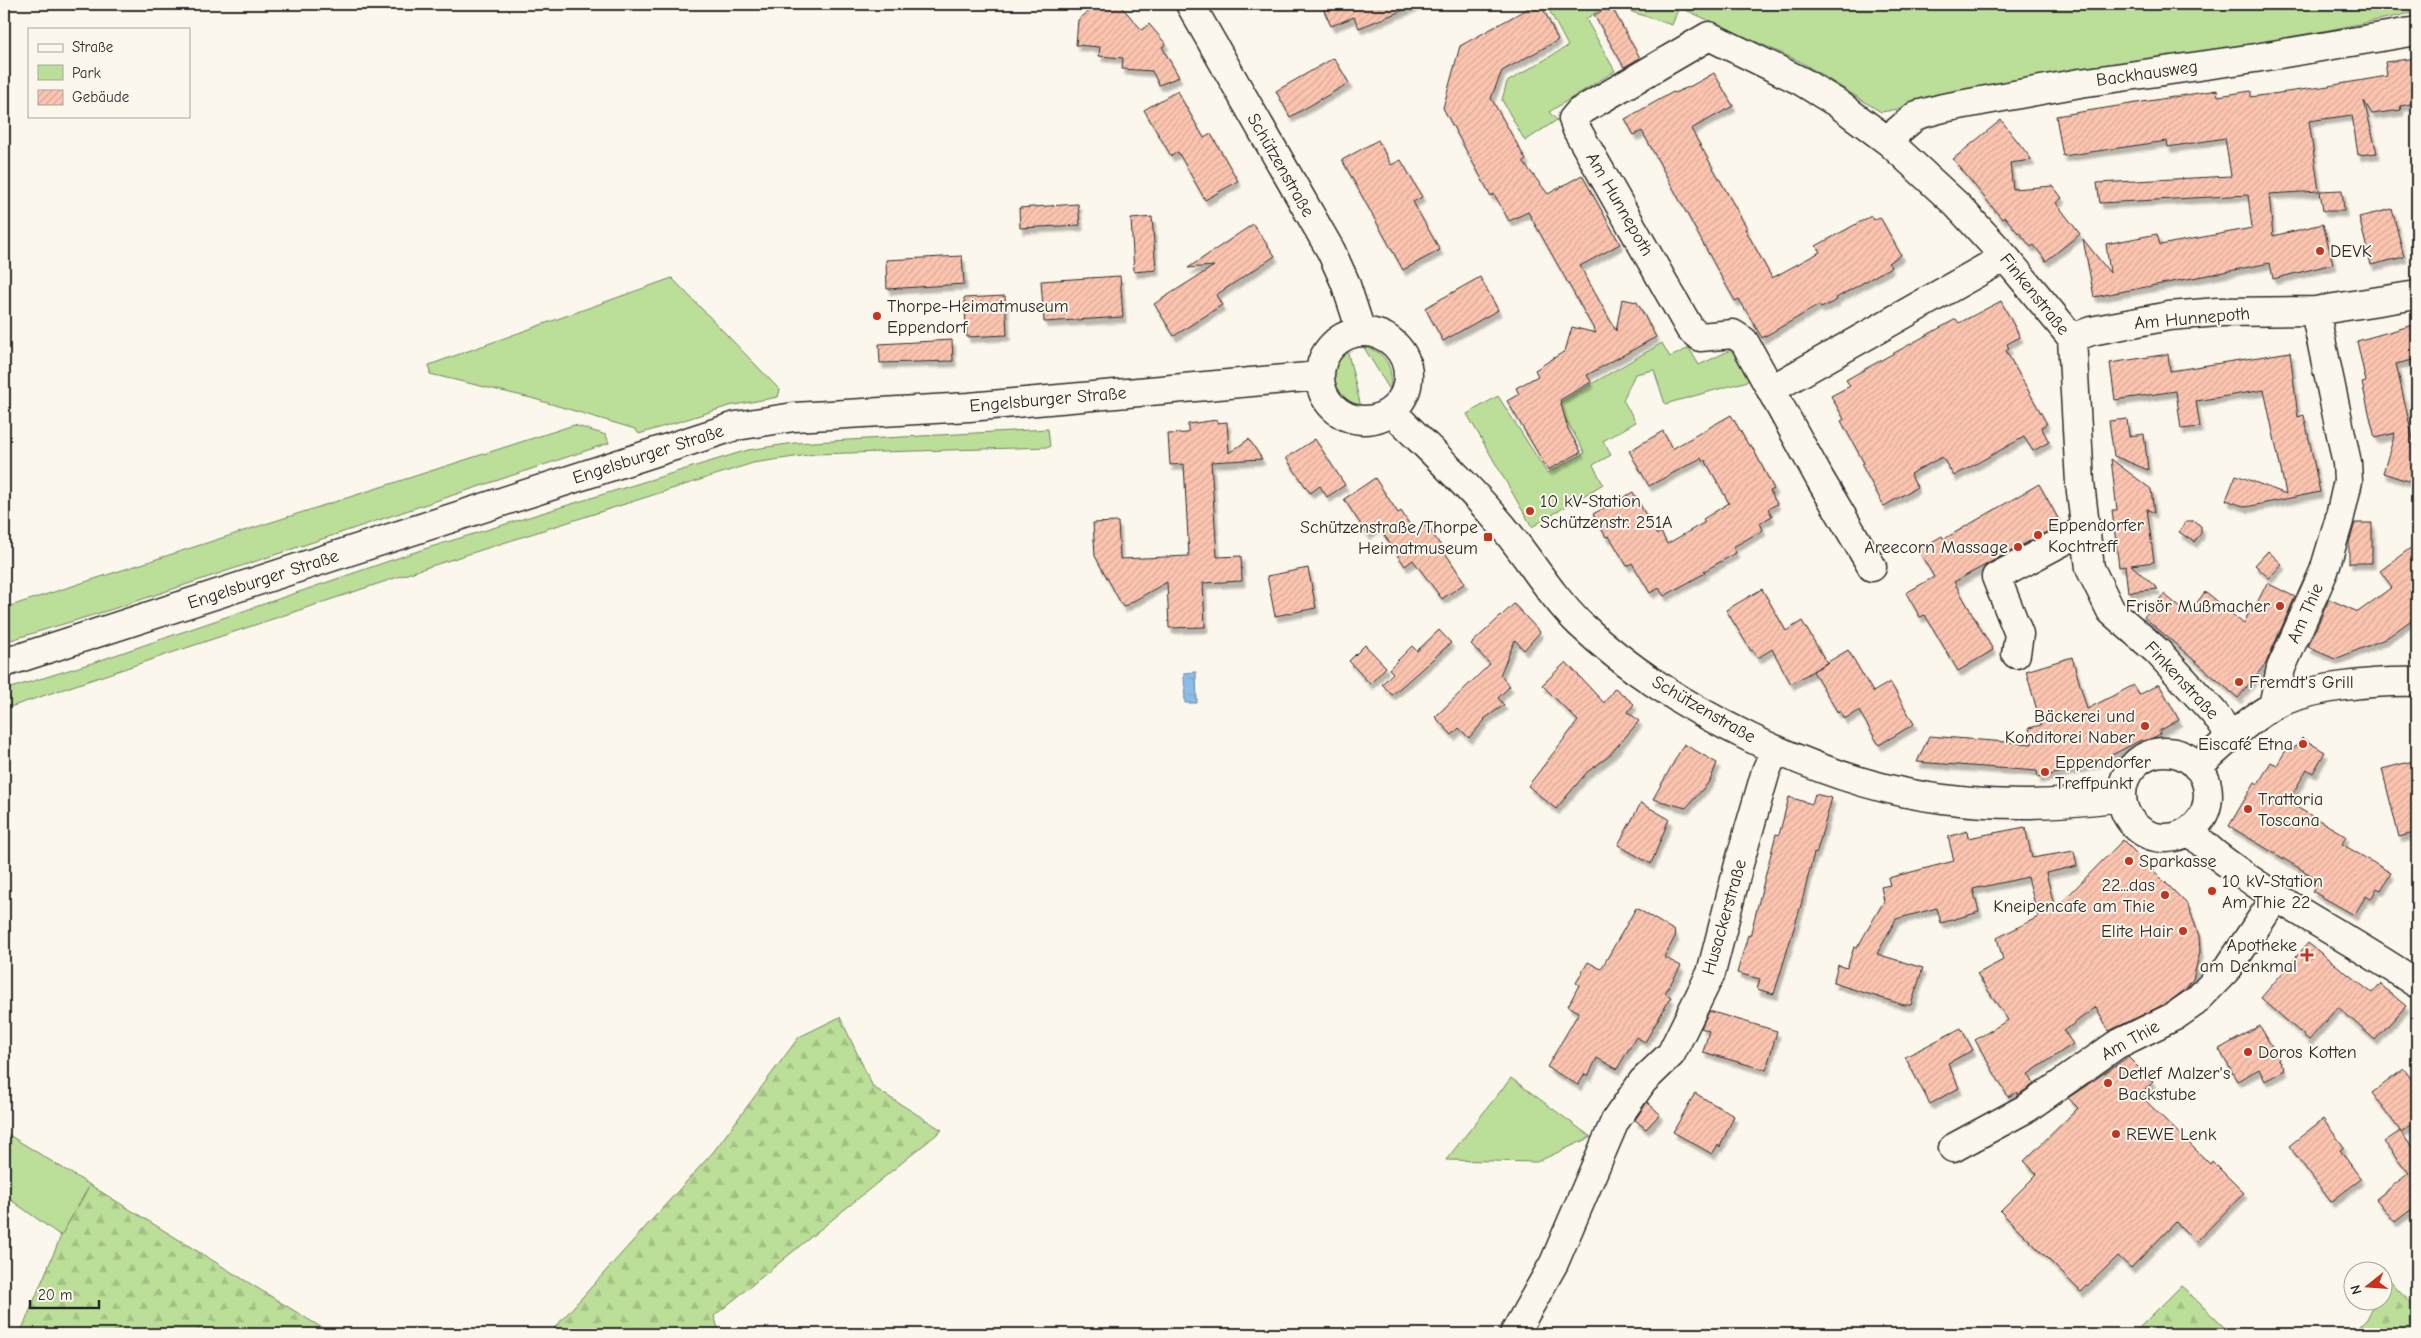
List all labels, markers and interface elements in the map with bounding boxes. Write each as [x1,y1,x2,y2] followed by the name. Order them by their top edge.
[28,28,190,118] legend
[72,38,114,56] text: Straße
[2095,56,2199,91] street label: Backhausweg
[72,64,101,82] text: Park
[72,88,130,106] text: Gebäude
[1242,110,1319,221] street label: Schützenstraße
[1581,149,1658,260] street label: Am Hunnepoth
[2330,241,2372,262] place label: DEVK
[2314,245,2326,257] marker: DEVK
[1995,249,2074,339] street label: Finkenstraße
[887,296,1069,338] place label: Thorpe-Heimatmuseum Eppendorf
[2133,303,2251,334] street label: Am Hunnepoth
[871,310,883,322] marker: Thorpe-Heimatmuseum Eppendorf
[969,382,1127,417] street label: Engelsburger Straße
[570,420,726,489] street label: Engelsburger Straße
[1540,491,1672,533] place label: 10 kV-Station Schützenstr. 251A
[1524,505,1536,517] marker: 10 kV-Station Schützenstr. 251A
[2048,515,2145,557] place label: Eppendorfer Kochtreff
[1300,517,1478,559] place label: Schützenstraße/Thorpe Heimatmuseum
[2032,529,2044,541] marker: Eppendorfer Kochtreff
[1482,531,1494,543] marker: Schützenstraße/Thorpe Heimatmuseum
[1864,537,2008,558] place label: Areecorn Massage
[2012,541,2024,553] marker: Areecorn Massage
[185,545,341,614] street label: Engelsburger Straße
[2283,580,2328,646] street label: Am Thie
[2126,596,2271,617] place label: Frisör Mußmacher
[2274,600,2286,612] marker: Frisör Mußmacher
[2140,637,2223,724] street label: Finkenstraße
[1648,671,1759,748] street label: Schützenstraße
[2249,672,2354,693] place label: Fremdt's Grill
[2233,676,2245,688] marker: Fremdt's Grill
[2005,706,2136,748] place label: Bäckerei und Konditorei Naber
[2139,720,2151,732] marker: Bäckerei und Konditorei Naber
[2198,734,2293,755] place label: Eiscafé Etna
[2297,738,2309,750] marker: Eiscafé Etna
[2055,752,2152,794] place label: Eppendorfer Treffpunkt
[2039,766,2051,778] marker: Eppendorfer Treffpunkt
[2258,789,2323,831] place label: Trattoria Toscana
[2242,803,2254,815] marker: Trattoria Toscana
[2139,851,2217,872] place label: Sparkasse
[2123,855,2135,867] marker: Sparkasse
[1698,857,1751,977] street label: Husackerstraße
[2222,871,2323,913] place label: 10 kV-Station Am Thie 22
[1993,875,2155,917] place label: 22...das Kneipencafe am Thie
[2206,885,2218,897] marker: 10 kV-Station Am Thie 22
[2159,889,2171,901] marker: 22...das Kneipencafe am Thie
[2101,921,2174,942] place label: Elite Hair
[2177,925,2189,937] marker: Elite Hair
[2200,935,2297,977] place label: Apotheke am Denkmal
[2301,949,2313,961] marker: Apotheke am Denkmal
[2097,1016,2163,1065] street label: Am Thie
[2258,1042,2357,1063] place label: Doros Kotten
[2242,1046,2254,1058] marker: Doros Kotten
[2118,1063,2230,1105] place label: Detlef Malzer's Backstube
[2102,1077,2114,1089] marker: Detlef Malzer's Backstube
[2126,1124,2217,1145] place label: REWE Lenk
[2110,1128,2122,1140] marker: REWE Lenk
[2344,1260,2394,1310] north arrow
[30,1278,99,1310] scale bar
[2347,1283,2366,1297] text: N
[38,1286,72,1304] text: 20 m

